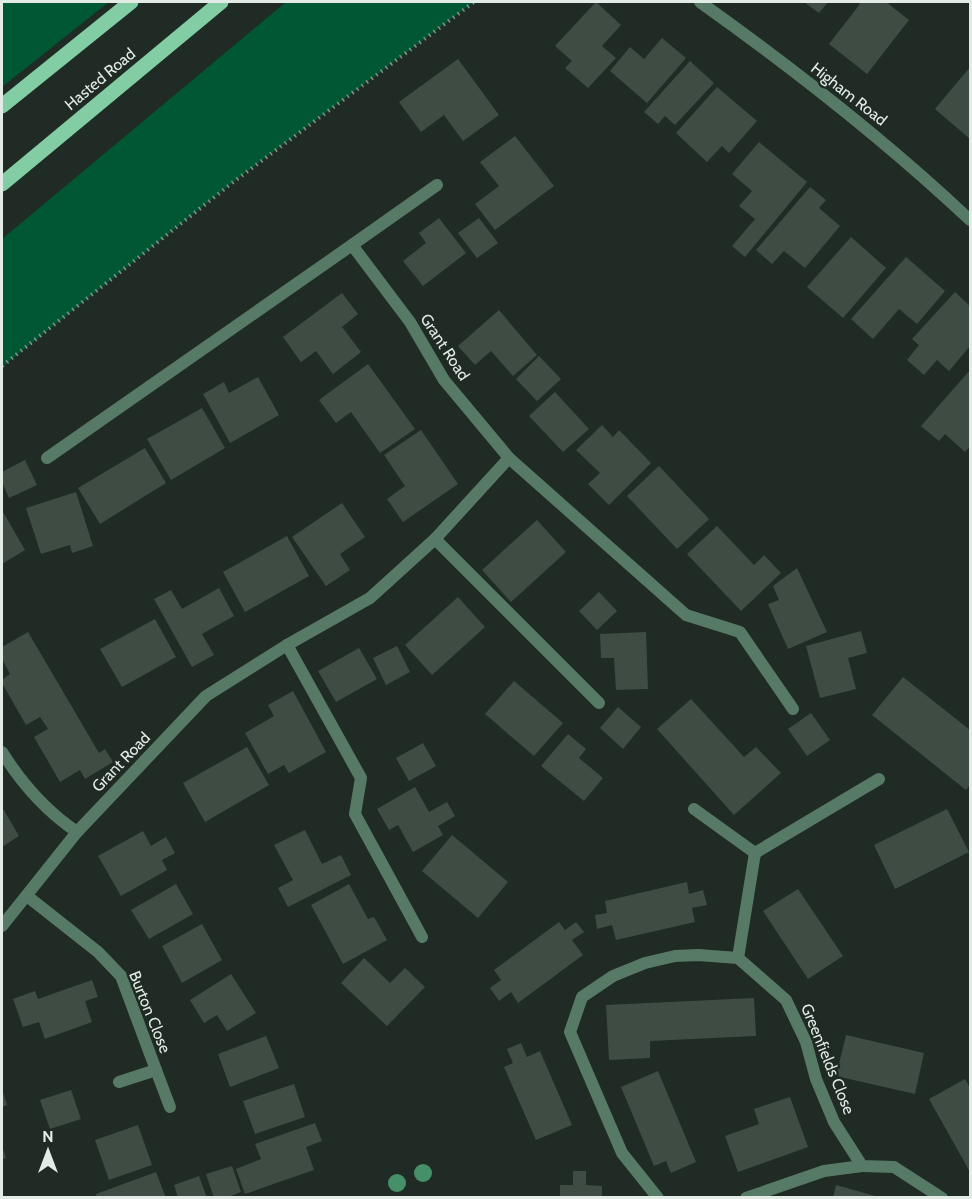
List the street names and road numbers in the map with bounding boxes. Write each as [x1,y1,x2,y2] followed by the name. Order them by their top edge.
[61,44,139,114] street label: Hasted Road
[807,58,891,130] street label: Higham Road
[416,310,474,384] street label: Grant Road
[88,728,154,796] street label: Grant Road
[125,968,175,1056] street label: Burton Close
[797,1001,859,1117] street label: Greenfields Close

